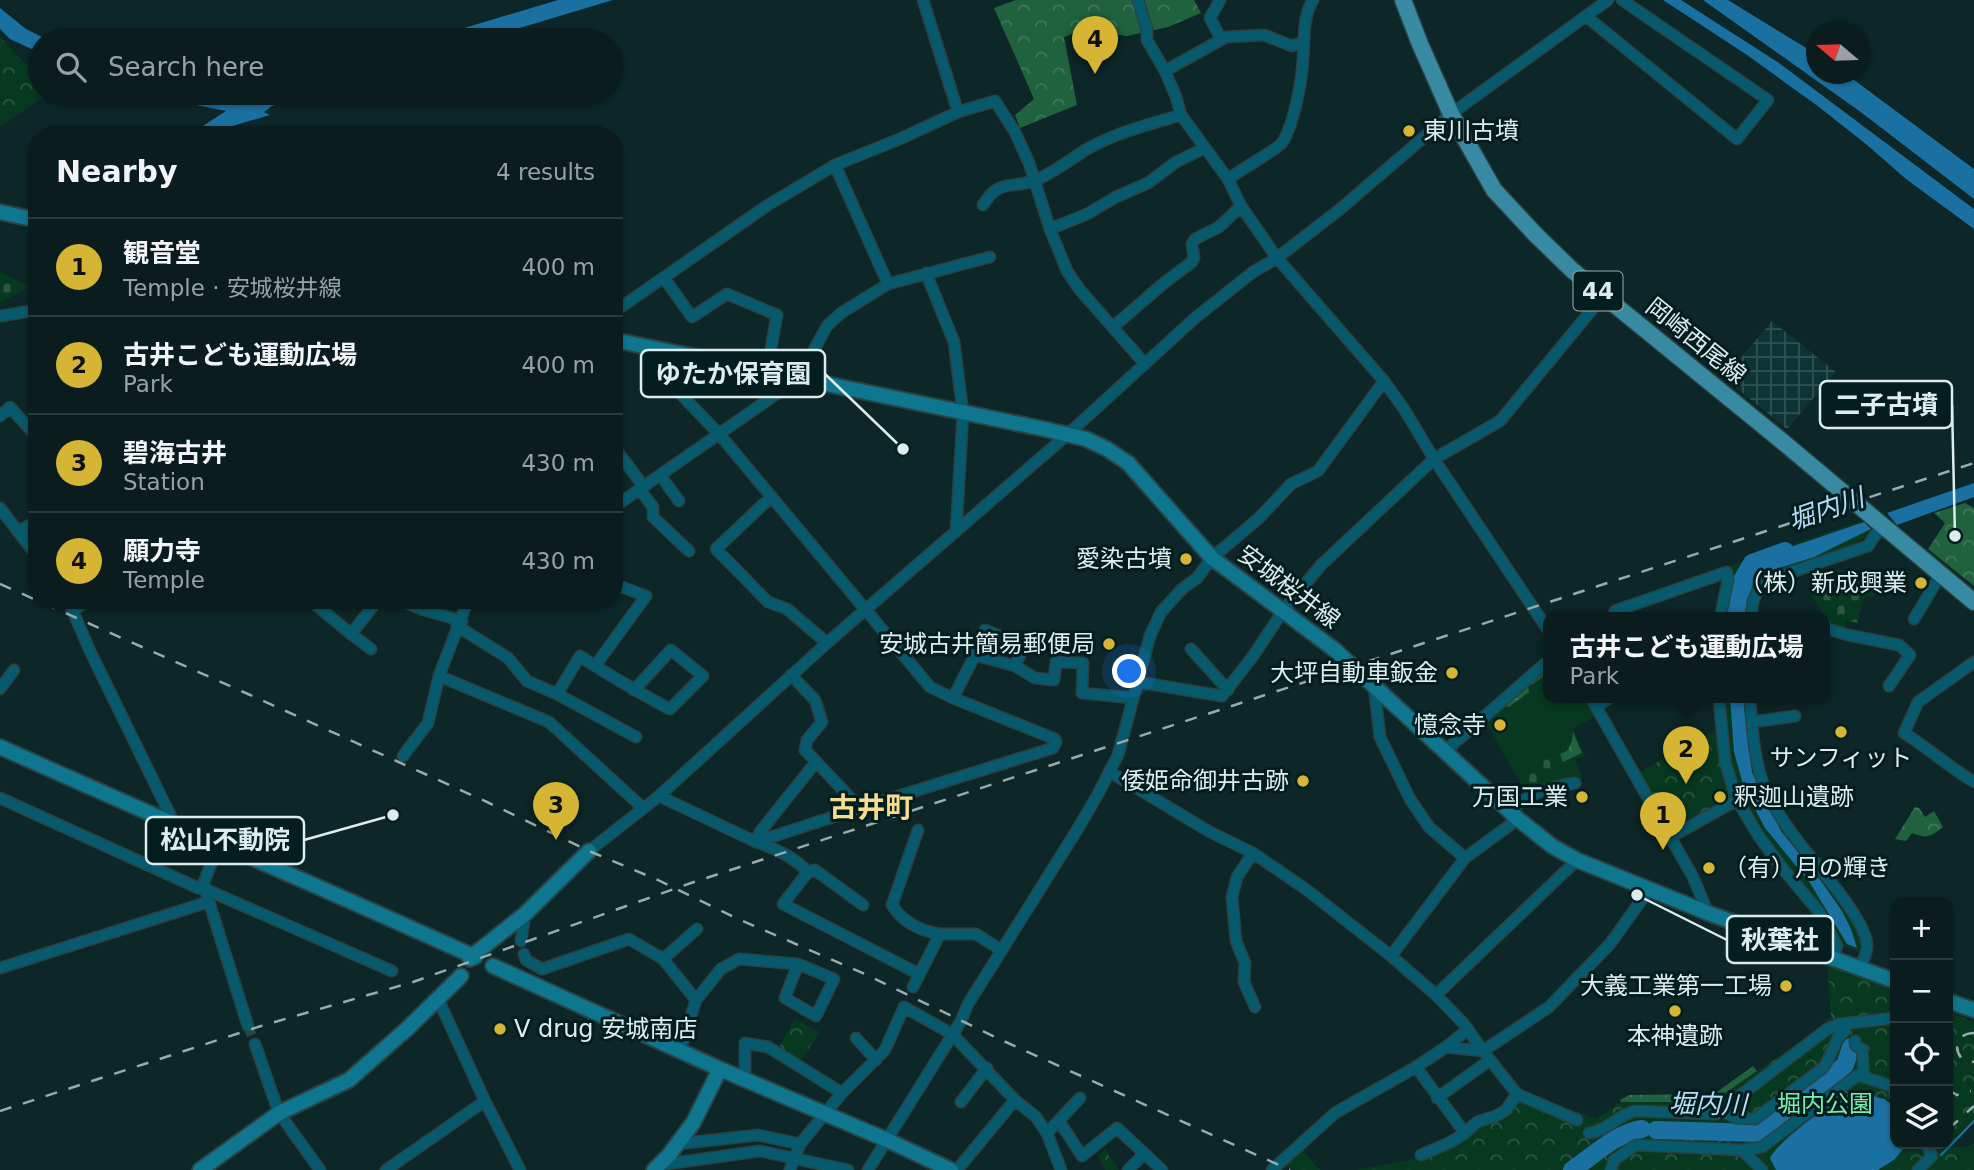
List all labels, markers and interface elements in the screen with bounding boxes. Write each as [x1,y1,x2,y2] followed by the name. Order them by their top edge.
[1072,16,1118,74] pin: 4
[1806,21,1869,84] north arrow
[28,28,623,105] search box
[52,48,90,86] icon: search
[108,52,264,82] text: Search here
[1423,117,1519,145] place label: 東川古墳
[1401,123,1417,139] marker: 東川古墳
[56,154,178,189] text: Nearby
[496,159,595,185] text: 4 results
[123,238,201,268] text: 観音堂
[71,254,87,280] text: 1
[521,254,595,280] text: 400 m
[1574,272,1622,310] road number: 44
[123,275,342,301] text: Temple · 安城桜井線
[1641,292,1751,390] street label: 岡崎西尾線
[123,340,357,370] text: 古井こども運動広場
[641,350,825,397] callout: ゆたか保育園
[71,352,87,378] text: 2
[521,352,595,378] text: 400 m
[655,359,811,389] text: ゆたか保育園
[123,371,173,397] text: Park
[1820,381,1952,428] callout: 二子古墳
[1834,390,1938,420] text: 二子古墳
[123,438,227,468] text: 碧海古井
[71,450,87,476] text: 3
[521,450,595,476] text: 430 m
[123,469,205,495] text: Station
[1784,481,1871,536] water label: 堀内川
[123,536,201,566] text: 願力寺
[1233,540,1345,634] street label: 安城桜井線
[1076,545,1172,573] place label: 愛染古墳
[71,548,87,574] text: 4
[521,548,595,574] text: 430 m
[1178,551,1194,567] marker: 愛染古墳
[123,567,205,593] text: Temple
[1739,569,1907,597] place label: （株）新成興業
[1913,575,1929,591] marker: （株）新成興業
[1543,612,1830,703] popup
[879,630,1095,658] place label: 安城古井簡易郵便局
[1569,632,1804,662] text: 古井こども運動広場
[1101,636,1117,652] marker: 安城古井簡易郵便局
[1112,654,1146,688] your location
[1270,659,1438,687] place label: 大坪自動車鈑金
[1569,663,1619,689] text: Park
[1444,665,1460,681] marker: 大坪自動車鈑金
[1414,711,1486,739] place label: 憶念寺
[1492,717,1508,733] marker: 憶念寺
[1833,724,1849,740] marker: サンフィット
[1663,726,1709,784] pin: 2
[1770,744,1912,772] place label: サンフィット
[1121,767,1289,795] place label: 倭姫命御井古跡
[1295,773,1311,789] marker: 倭姫命御井古跡
[533,782,579,840] pin: 3
[1472,783,1568,811] place label: 万国工業
[1734,783,1854,811] place label: 釈迦山遺跡
[1574,789,1590,805] marker: 万国工業
[1712,789,1728,805] marker: 釈迦山遺跡
[829,791,913,824] district label: 古井町
[1640,792,1686,850] pin: 1
[146,817,304,864] callout: 松山不動院
[160,825,290,855] text: 松山不動院
[1723,854,1891,882] place label: （有）月の輝き
[1701,860,1717,876] marker: （有）月の輝き
[1890,897,1953,1149] map controls
[1890,897,1953,960] button: +
[1727,916,1833,963] callout: 秋葉社
[1741,925,1819,955] text: 秋葉社
[1890,960,1953,1023] button: −
[1580,972,1772,1000] place label: 大義工業第一工場
[1778,978,1794,994] marker: 大義工業第一工場
[1667,1003,1683,1019] marker: 本神遺跡
[514,1015,697,1043] place label: V drug 安城南店
[492,1021,508,1037] marker: V drug 安城南店
[1627,1022,1723,1050] place label: 本神遺跡
[1890,1023,1953,1086] button: locate
[1890,1086,1953,1149] button: layers
[1669,1088,1750,1120] water label: 堀内川
[1777,1090,1873,1118] park label: 堀内公園

